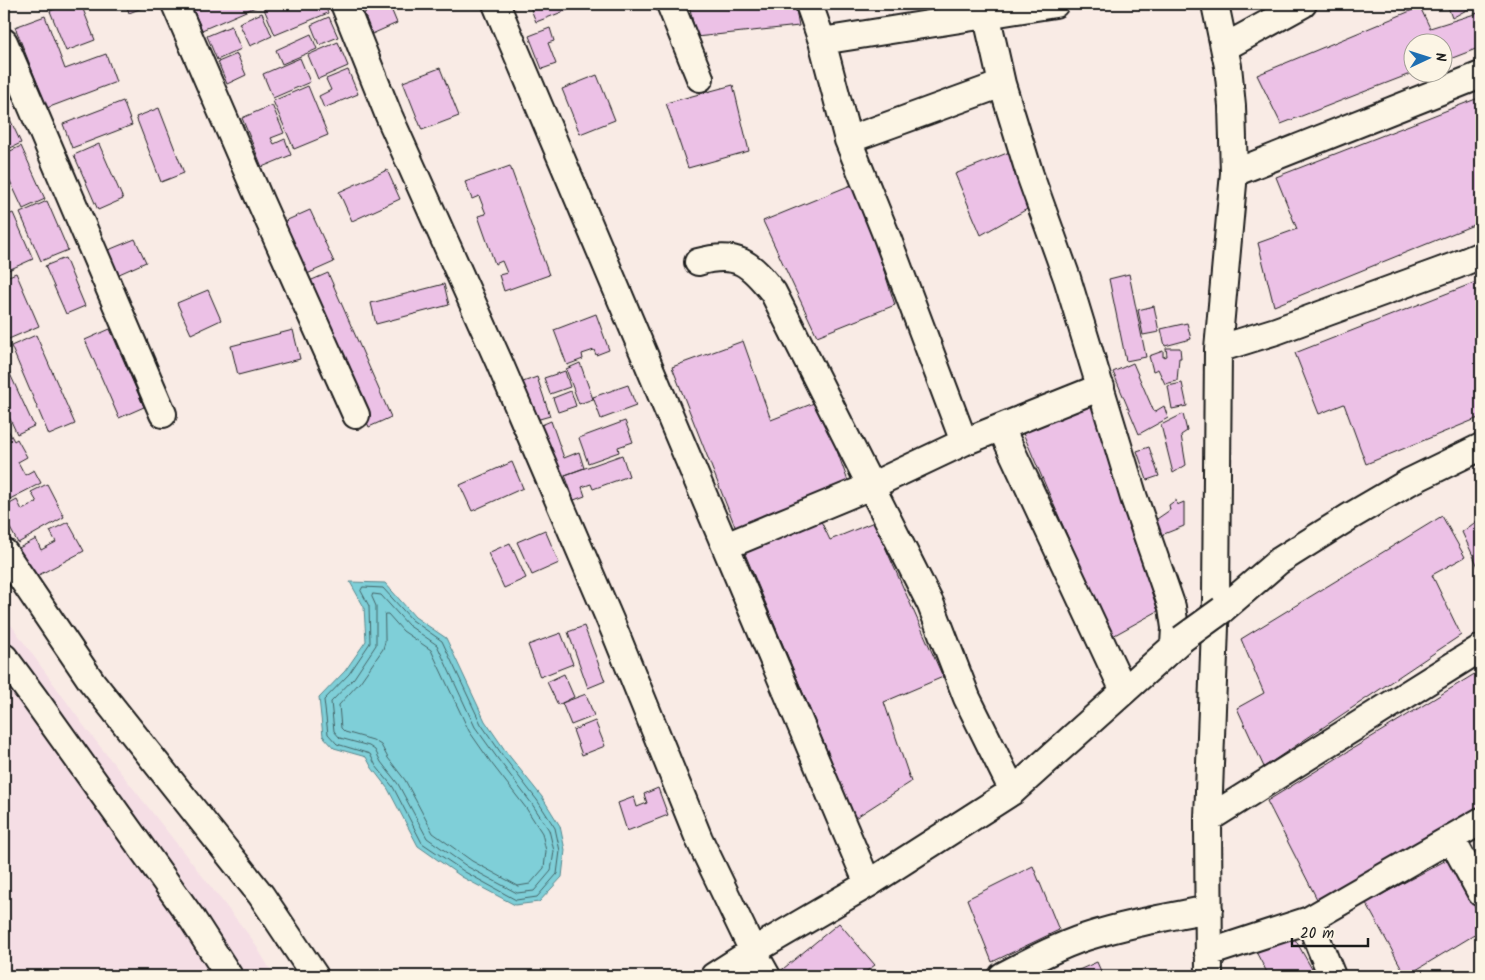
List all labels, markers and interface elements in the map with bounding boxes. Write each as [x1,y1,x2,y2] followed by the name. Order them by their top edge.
[1402,32,1452,82] north arrow
[1429,52,1451,62] text: N
[1292,915,1369,947] scale bar
[1300,922,1334,946] text: 20 m

